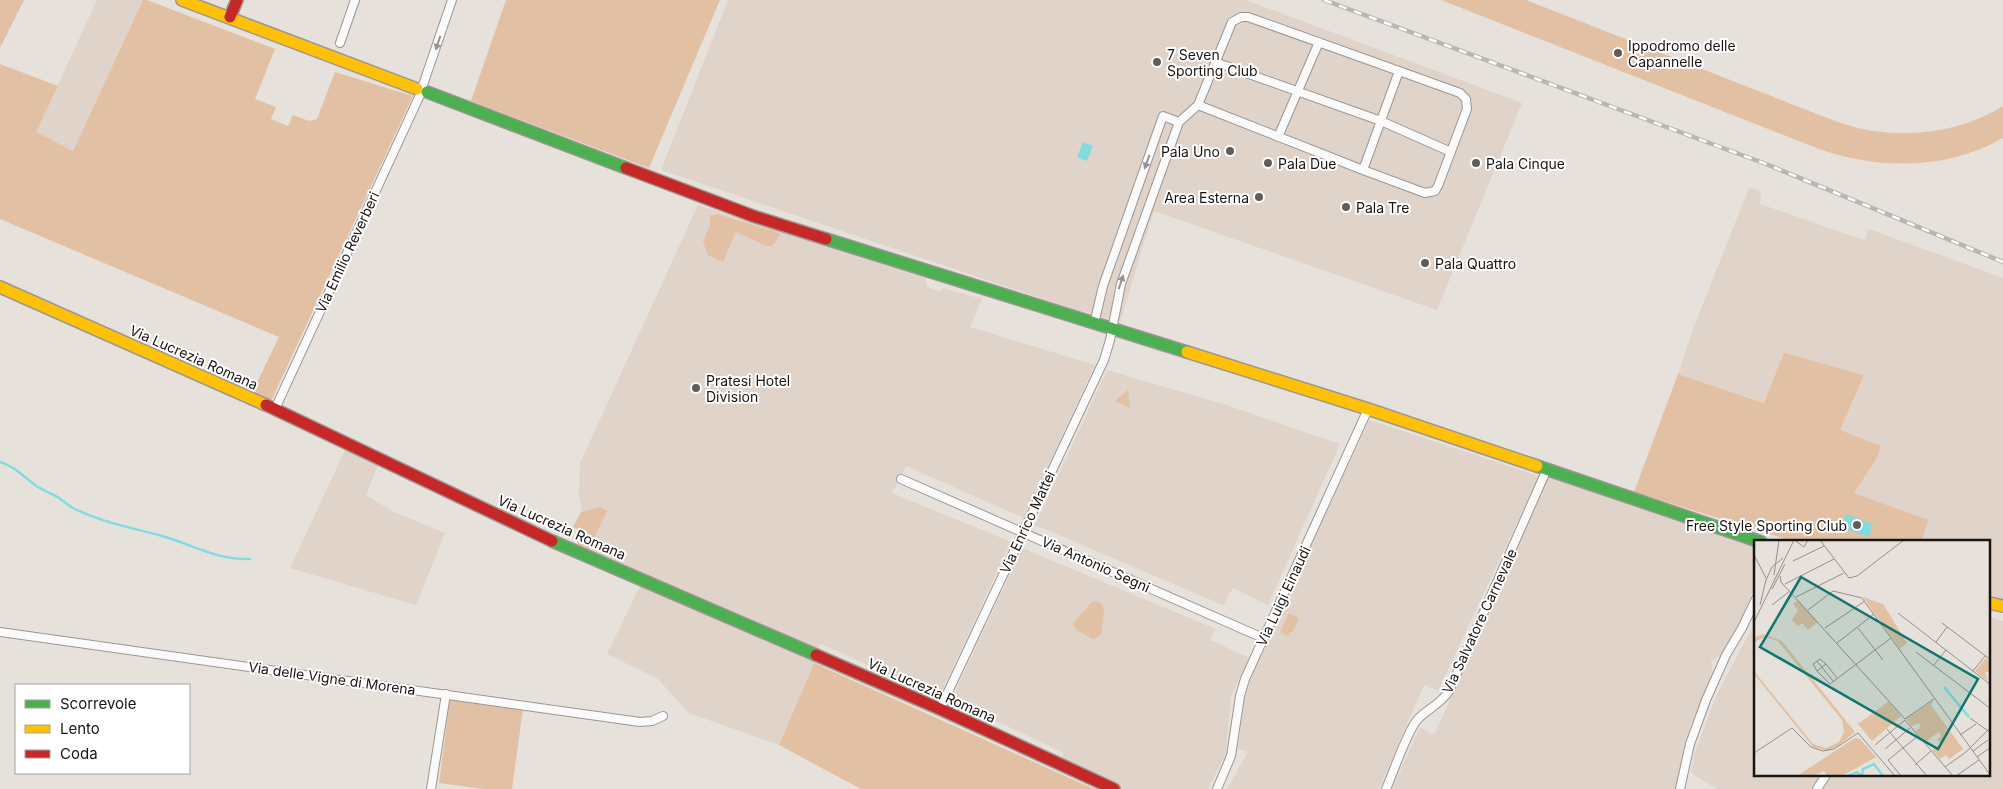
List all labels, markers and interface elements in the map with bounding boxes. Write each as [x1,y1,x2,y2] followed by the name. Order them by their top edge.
[433,35,441,50] one-way arrow
[1628,37,1736,70] place label: Ippodromo delle Capannelle
[1167,46,1258,79] place label: 7 Seven Sporting Club
[1612,47,1624,59] marker: Ippodromo delle Capannelle
[1151,56,1163,68] marker: 7 Seven Sporting Club
[1161,143,1220,160] place label: Pala Uno
[1224,145,1236,157] marker: Pala Uno
[1143,155,1151,170] one-way arrow
[1278,155,1337,172] place label: Pala Due
[1486,155,1565,172] place label: Pala Cinque
[1262,157,1274,169] marker: Pala Due
[1470,157,1482,169] marker: Pala Cinque
[311,189,383,315] street label: Via Emilio Reverberi
[1164,189,1249,206] place label: Area Esterna
[1253,191,1265,203] marker: Area Esterna
[1356,199,1409,216] place label: Pala Tre
[1340,201,1352,213] marker: Pala Tre
[1435,255,1516,272] place label: Pala Quattro
[1419,257,1431,269] marker: Pala Quattro
[1118,274,1126,289] one-way arrow
[127,321,261,393] street label: Via Lucrezia Romana
[706,372,790,405] place label: Pratesi Hotel Division
[690,382,702,394] marker: Pratesi Hotel Division
[996,468,1058,576] street label: Via Enrico Mattei
[495,491,629,563] street label: Via Lucrezia Romana
[1686,517,1847,534] place label: Free Style Sporting Club
[1851,519,1863,531] marker: Free Style Sporting Club
[1039,532,1153,596] street label: Via Antonio Segni
[1754,540,1990,776] inset map
[1252,543,1314,649] street label: Via Luigi Einaudi
[1438,546,1520,696] street label: Via Salvatore Carnevale
[865,654,999,726] street label: Via Lucrezia Romana
[247,658,417,698] street label: Via delle Vigne di Morena
[15,684,190,774] legend
[60,694,136,713] text: Scorrevole
[60,719,100,738] text: Lento
[60,744,98,763] text: Coda

